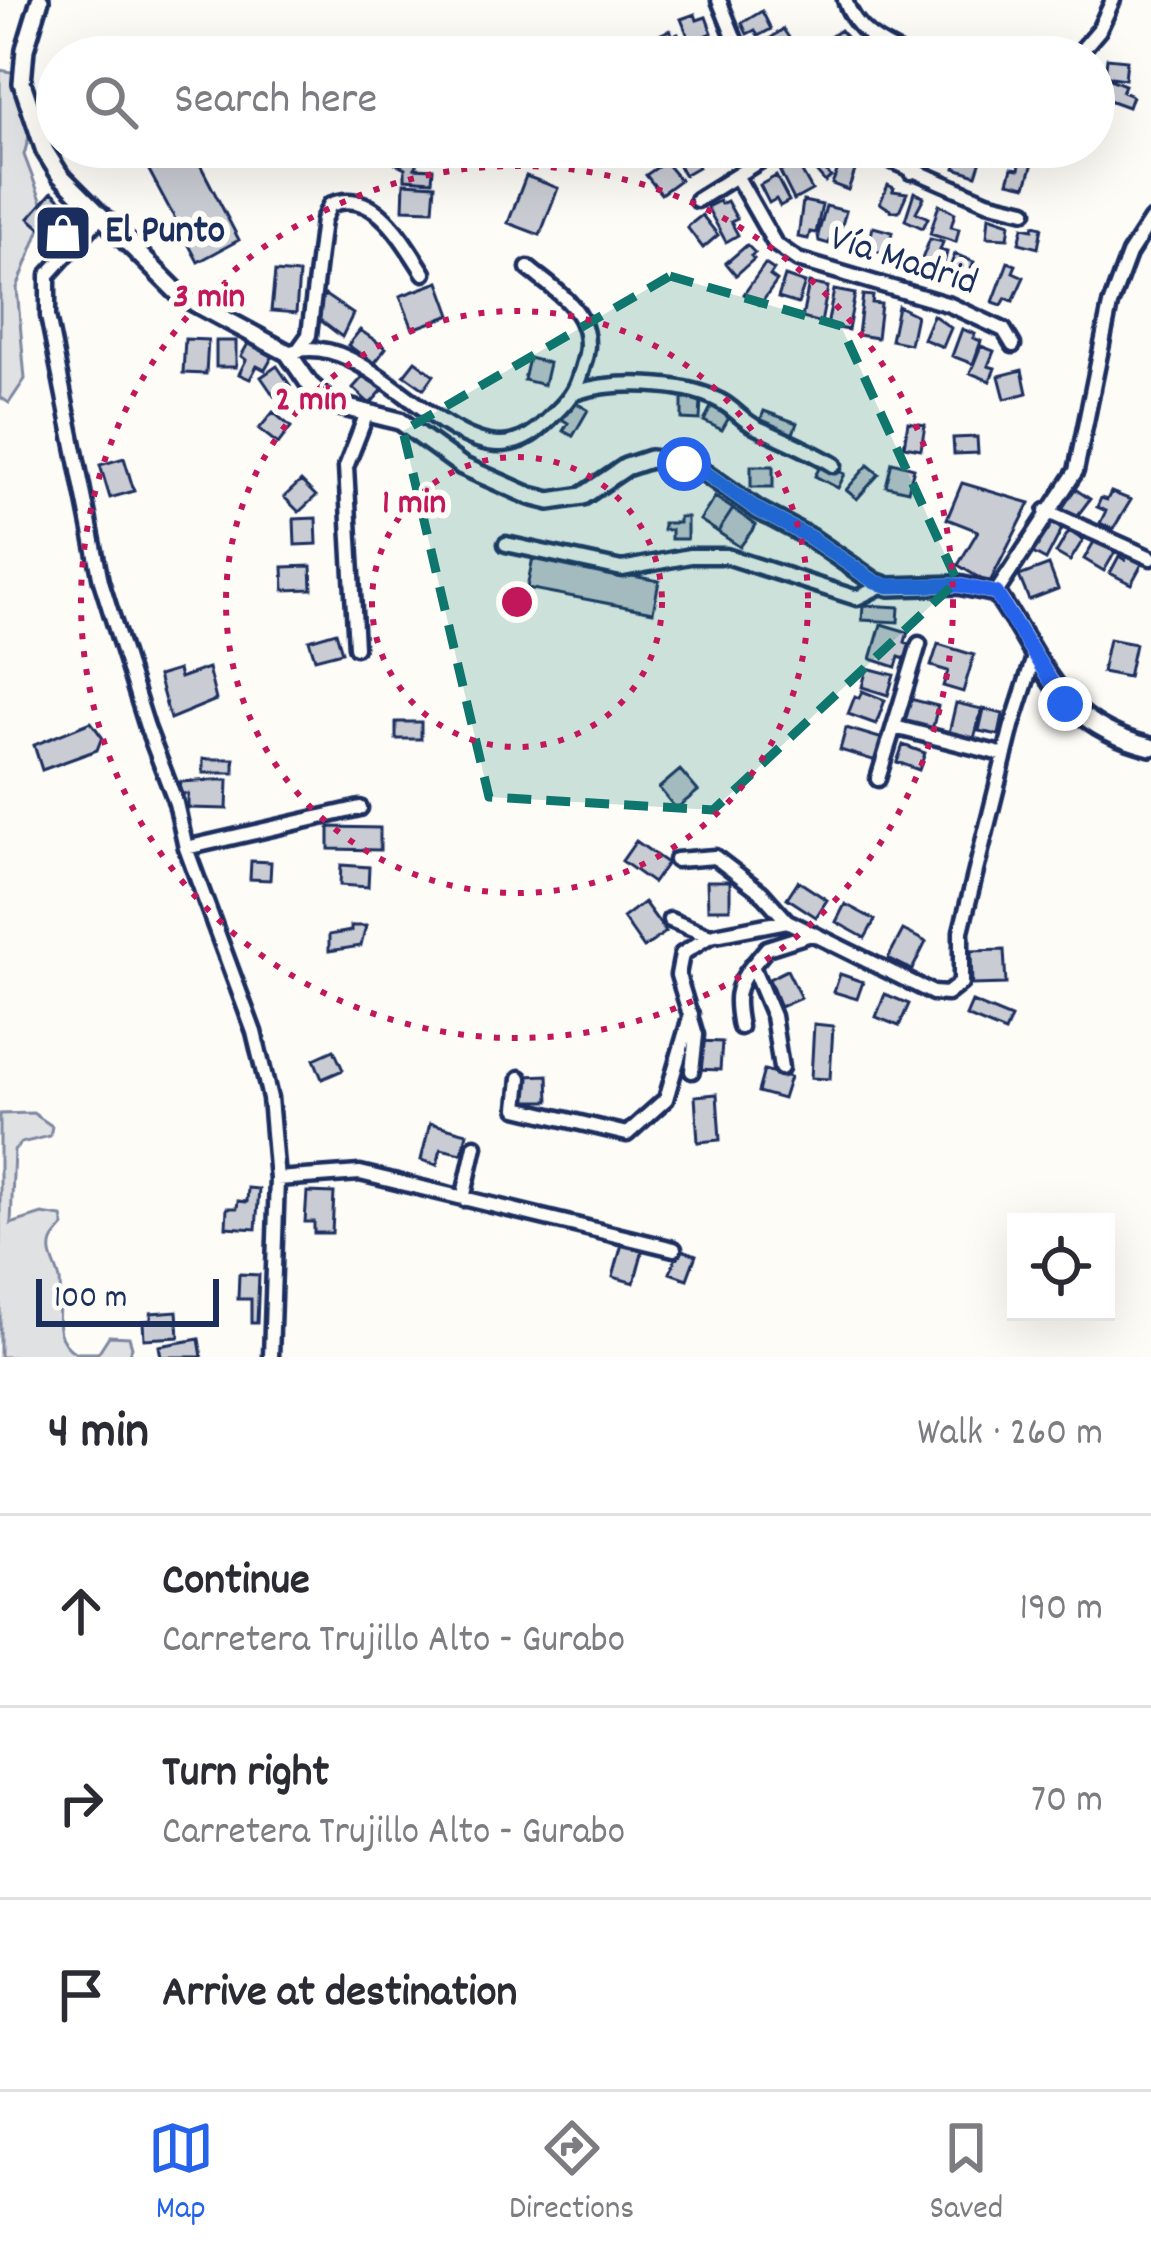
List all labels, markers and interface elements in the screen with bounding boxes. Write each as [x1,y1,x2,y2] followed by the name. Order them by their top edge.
[36,36,1115,168] search box
[78,69,144,135] icon: search
[174,70,377,134] text: Search here
[32,202,94,264] shop icon: El Punto
[105,206,225,261] place label: El Punto
[822,213,984,313] street label: Vía Madrid
[173,273,245,325] text: 3 min
[275,376,347,428] text: 2 min
[657,437,711,491] route start
[382,479,446,531] text: 1 min
[496,581,538,623] centre of rings
[1038,677,1092,731] route end
[1007,1213,1115,1321] map controls
[1007,1213,1115,1321] button: locate
[36,1273,219,1326] scale bar
[54,1276,127,1323] text: 100 m
[48,1399,149,1471] text: 4 min
[917,1408,1103,1463] text: Walk · 260 m
[162,1551,310,1615] text: Continue
[48,1578,114,1644] icon: ahead
[1020,1583,1103,1638] text: 190 m
[162,1615,625,1670] text: Carretera Trujillo Alto - Gurabo
[162,1743,329,1807] text: Turn right
[48,1770,114,1836] icon: right
[1031,1775,1103,1830] text: 70 m
[162,1807,625,1862] text: Carretera Trujillo Alto - Gurabo
[48,1962,114,2028] icon: arrive
[162,1963,517,2027] text: Arrive at destination
[148,2115,214,2234] tab: Map
[509,2115,634,2234] tab: Directions
[930,2115,1003,2234] tab: Saved

